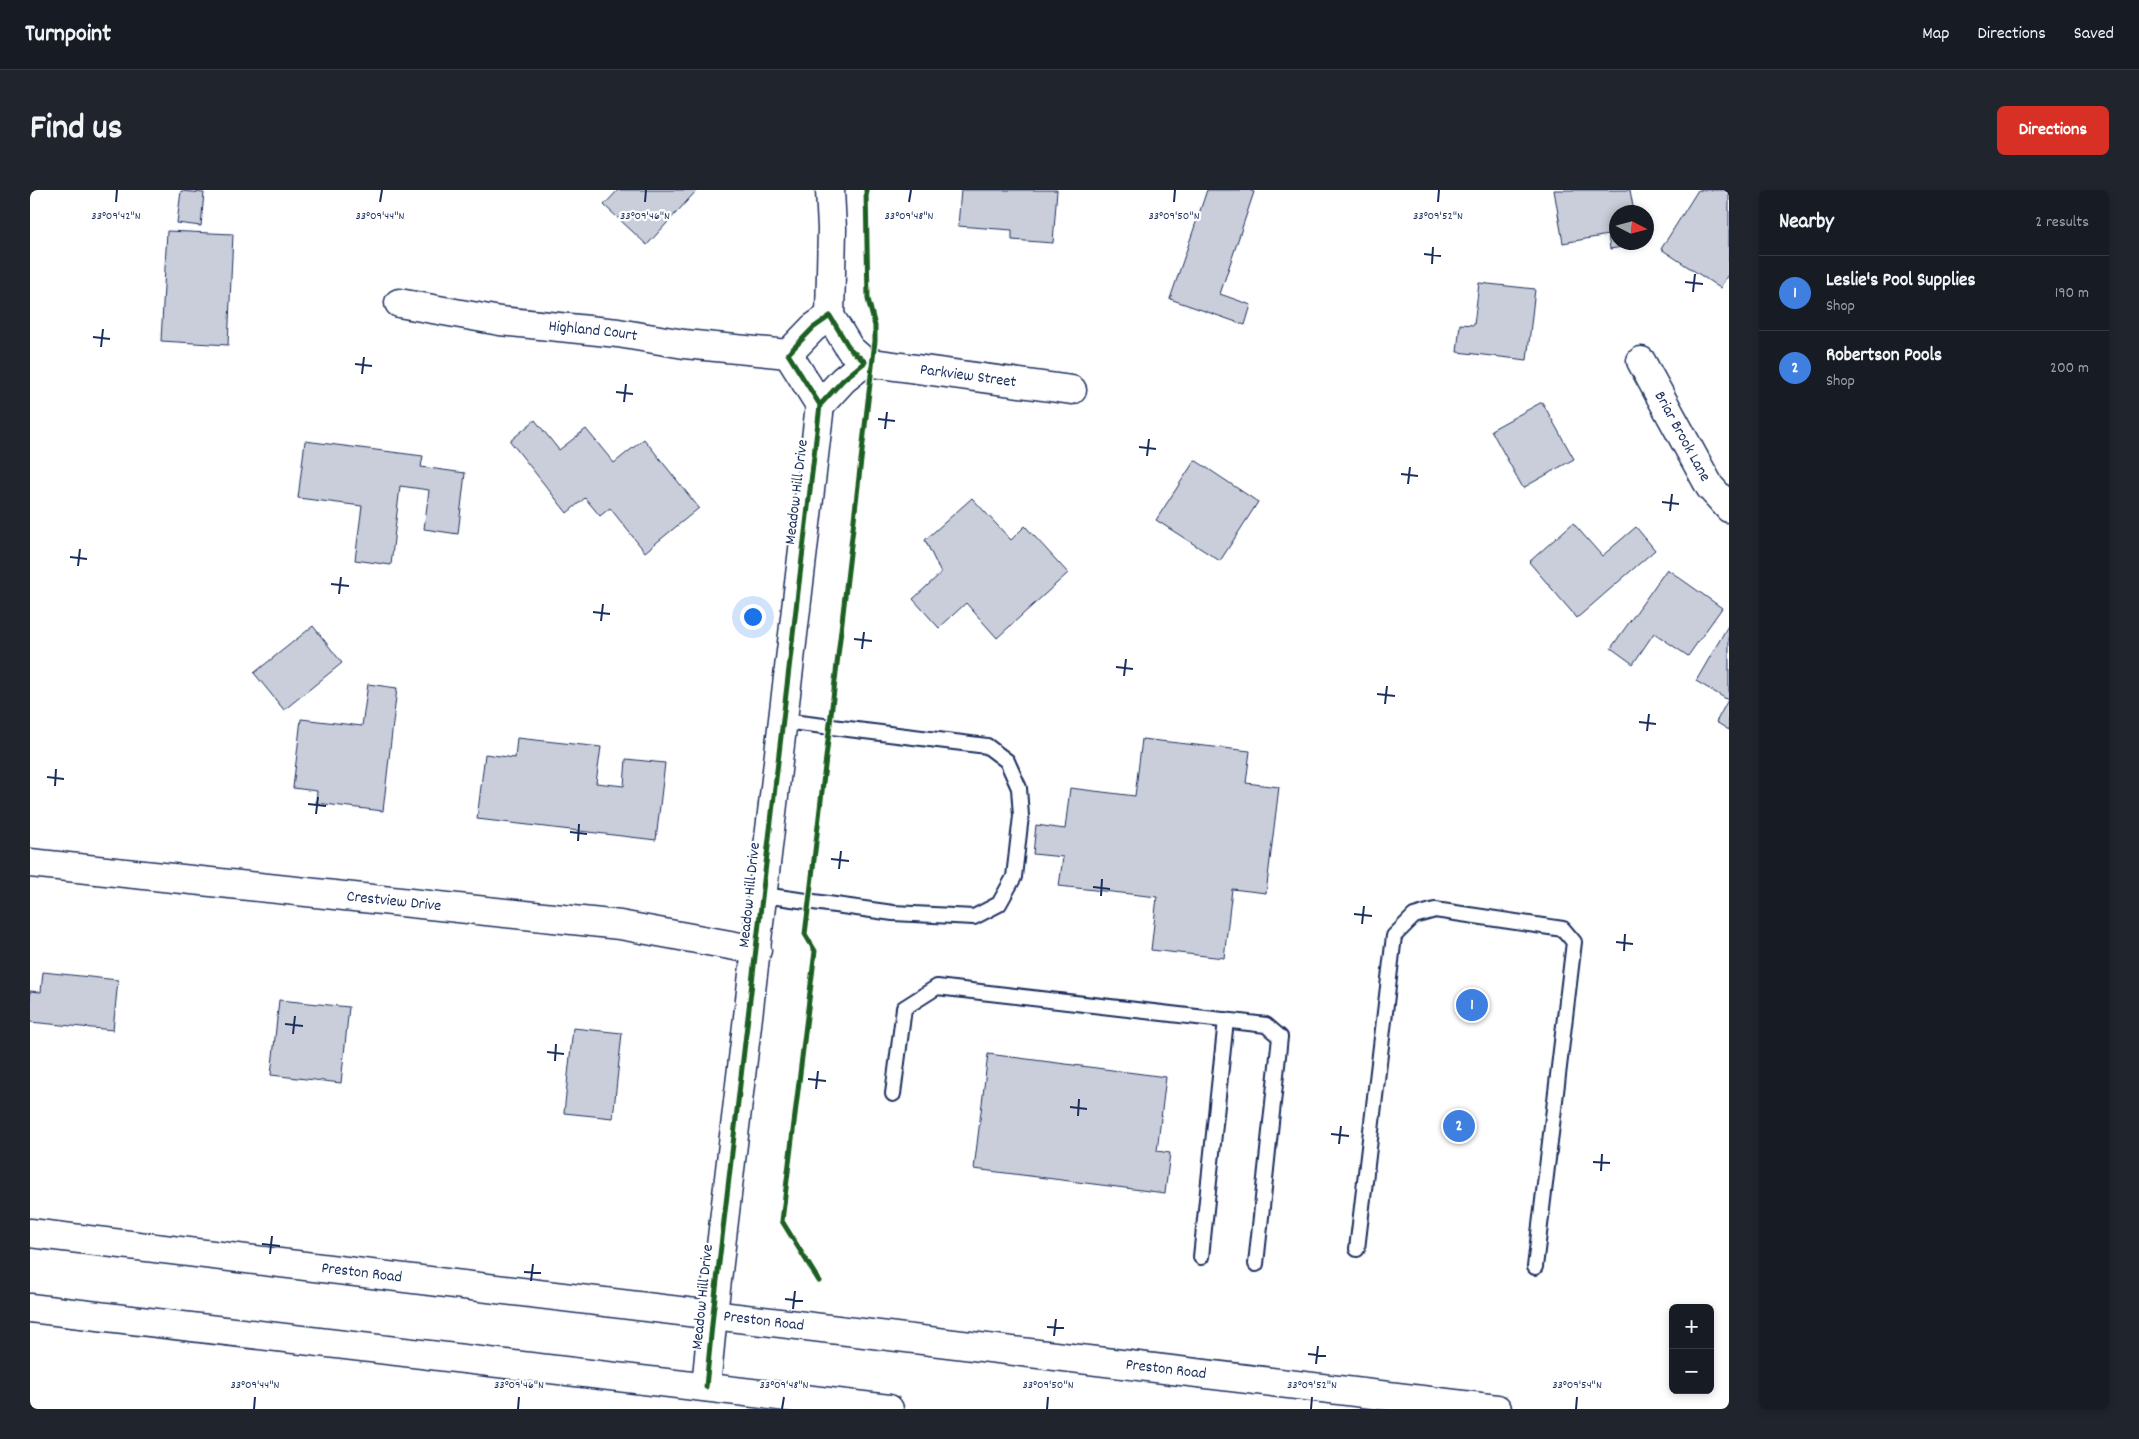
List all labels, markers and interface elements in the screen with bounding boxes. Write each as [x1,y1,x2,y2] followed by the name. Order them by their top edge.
[25,18,111,52] text: Turnpoint
[1922,22,1949,47] text: Map
[1977,22,2046,47] text: Directions
[2074,22,2114,47] text: Saved
[30,105,122,155] text: Find us
[1997,106,2109,155] button: Directions
[1609,205,1654,250] north arrow
[91,208,141,225] text: 33°09'42"N
[355,208,405,225] text: 33°09'44"N
[620,208,670,225] text: 33°09'46"N
[885,208,934,225] text: 33°09'48"N
[1148,208,1200,225] text: 33°09'50"N
[1413,208,1463,225] text: 33°09'52"N
[1779,208,1834,238] text: Nearby
[2035,211,2089,234] text: 2 results
[1826,268,1975,295] text: Leslie's Pool Supplies
[1793,282,1797,305] text: 1
[2055,282,2089,305] text: 190 m
[1826,295,1855,318] text: Shop
[547,314,639,348] street label: Highland Court
[1826,343,1942,370] text: Robertson Pools
[1792,357,1799,380] text: 2
[2050,357,2089,380] text: 200 m
[919,358,1018,394] street label: Parkview Street
[1826,370,1855,393] text: Shop
[1648,387,1716,486] street label: Briar Brook Lane
[779,438,815,546] street label: Meadow Hill Drive
[740,604,766,630] your location
[733,841,767,949] street label: Meadow Hill Drive
[346,885,442,918] street label: Crestview Drive
[1456,986,1488,1024] pin: 1
[1443,1107,1475,1145] pin: 2
[686,1243,720,1351] street label: Meadow Hill Drive
[320,1257,403,1289] street label: Preston Road
[1669,1304,1714,1394] map controls
[1669,1304,1714,1349] button: +
[722,1305,805,1337] street label: Preston Road
[1669,1349,1714,1394] button: −
[1124,1353,1207,1386] street label: Preston Road
[230,1377,280,1394] text: 33°09'44"N
[494,1377,544,1394] text: 33°09'46"N
[760,1377,809,1394] text: 33°09'48"N
[1022,1377,1074,1394] text: 33°09'50"N
[1287,1377,1337,1394] text: 33°09'52"N
[1552,1377,1602,1394] text: 33°09'54"N

